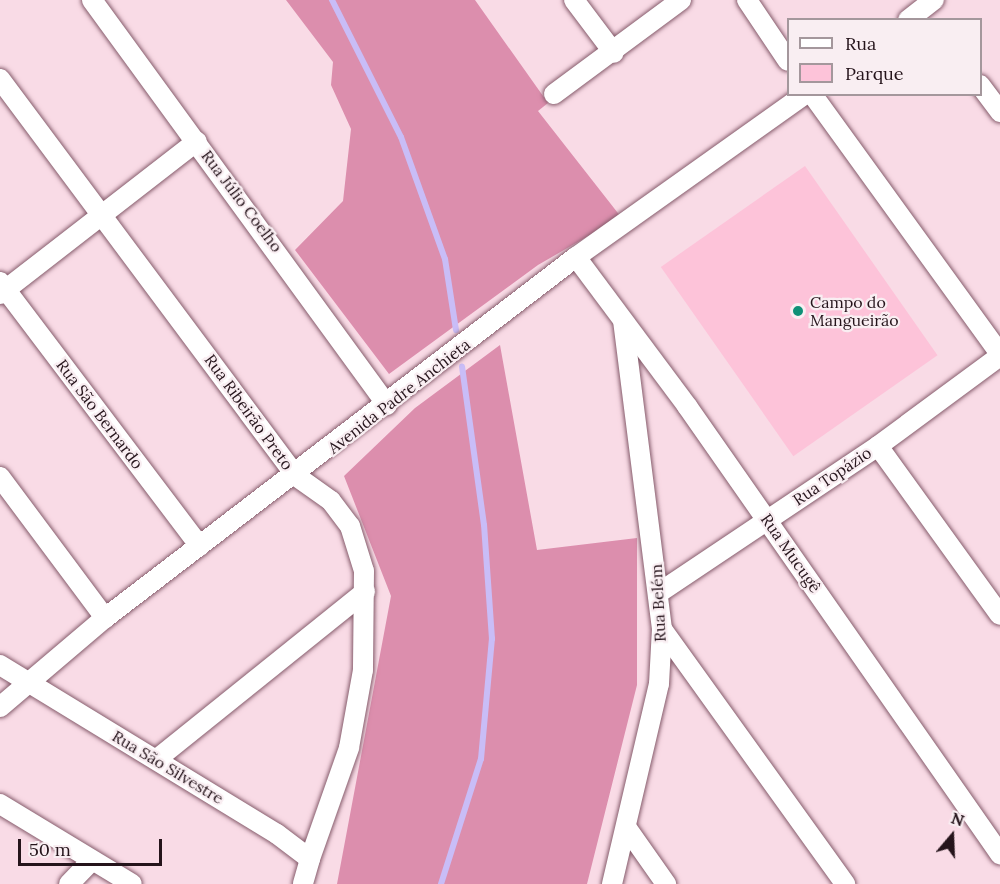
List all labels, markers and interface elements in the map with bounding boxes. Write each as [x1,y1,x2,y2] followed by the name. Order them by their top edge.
[787,18,982,96] legend
[845,32,876,55] text: Rua
[845,62,904,85] text: Parque
[197,146,287,256] street label: Rua Júlio Coelho
[810,292,899,330] place label: Campo do Mangueirão
[791,304,805,318] marker: Campo do Mangueirão
[324,335,474,457] street label: Avenida Padre Anchieta
[201,350,297,474] street label: Rua Ribeirão Preto
[53,355,147,473] street label: Rua São Bernardo
[789,443,875,509] street label: Rua Topázio
[757,510,825,596] street label: Rua Mucugê
[646,564,670,642] street label: Rua Belém
[109,726,227,808] street label: Rua São Silvestre
[922,806,982,866] north arrow
[949,808,967,830] text: N
[21,827,165,865] scale bar
[29,838,71,861] text: 50 m

